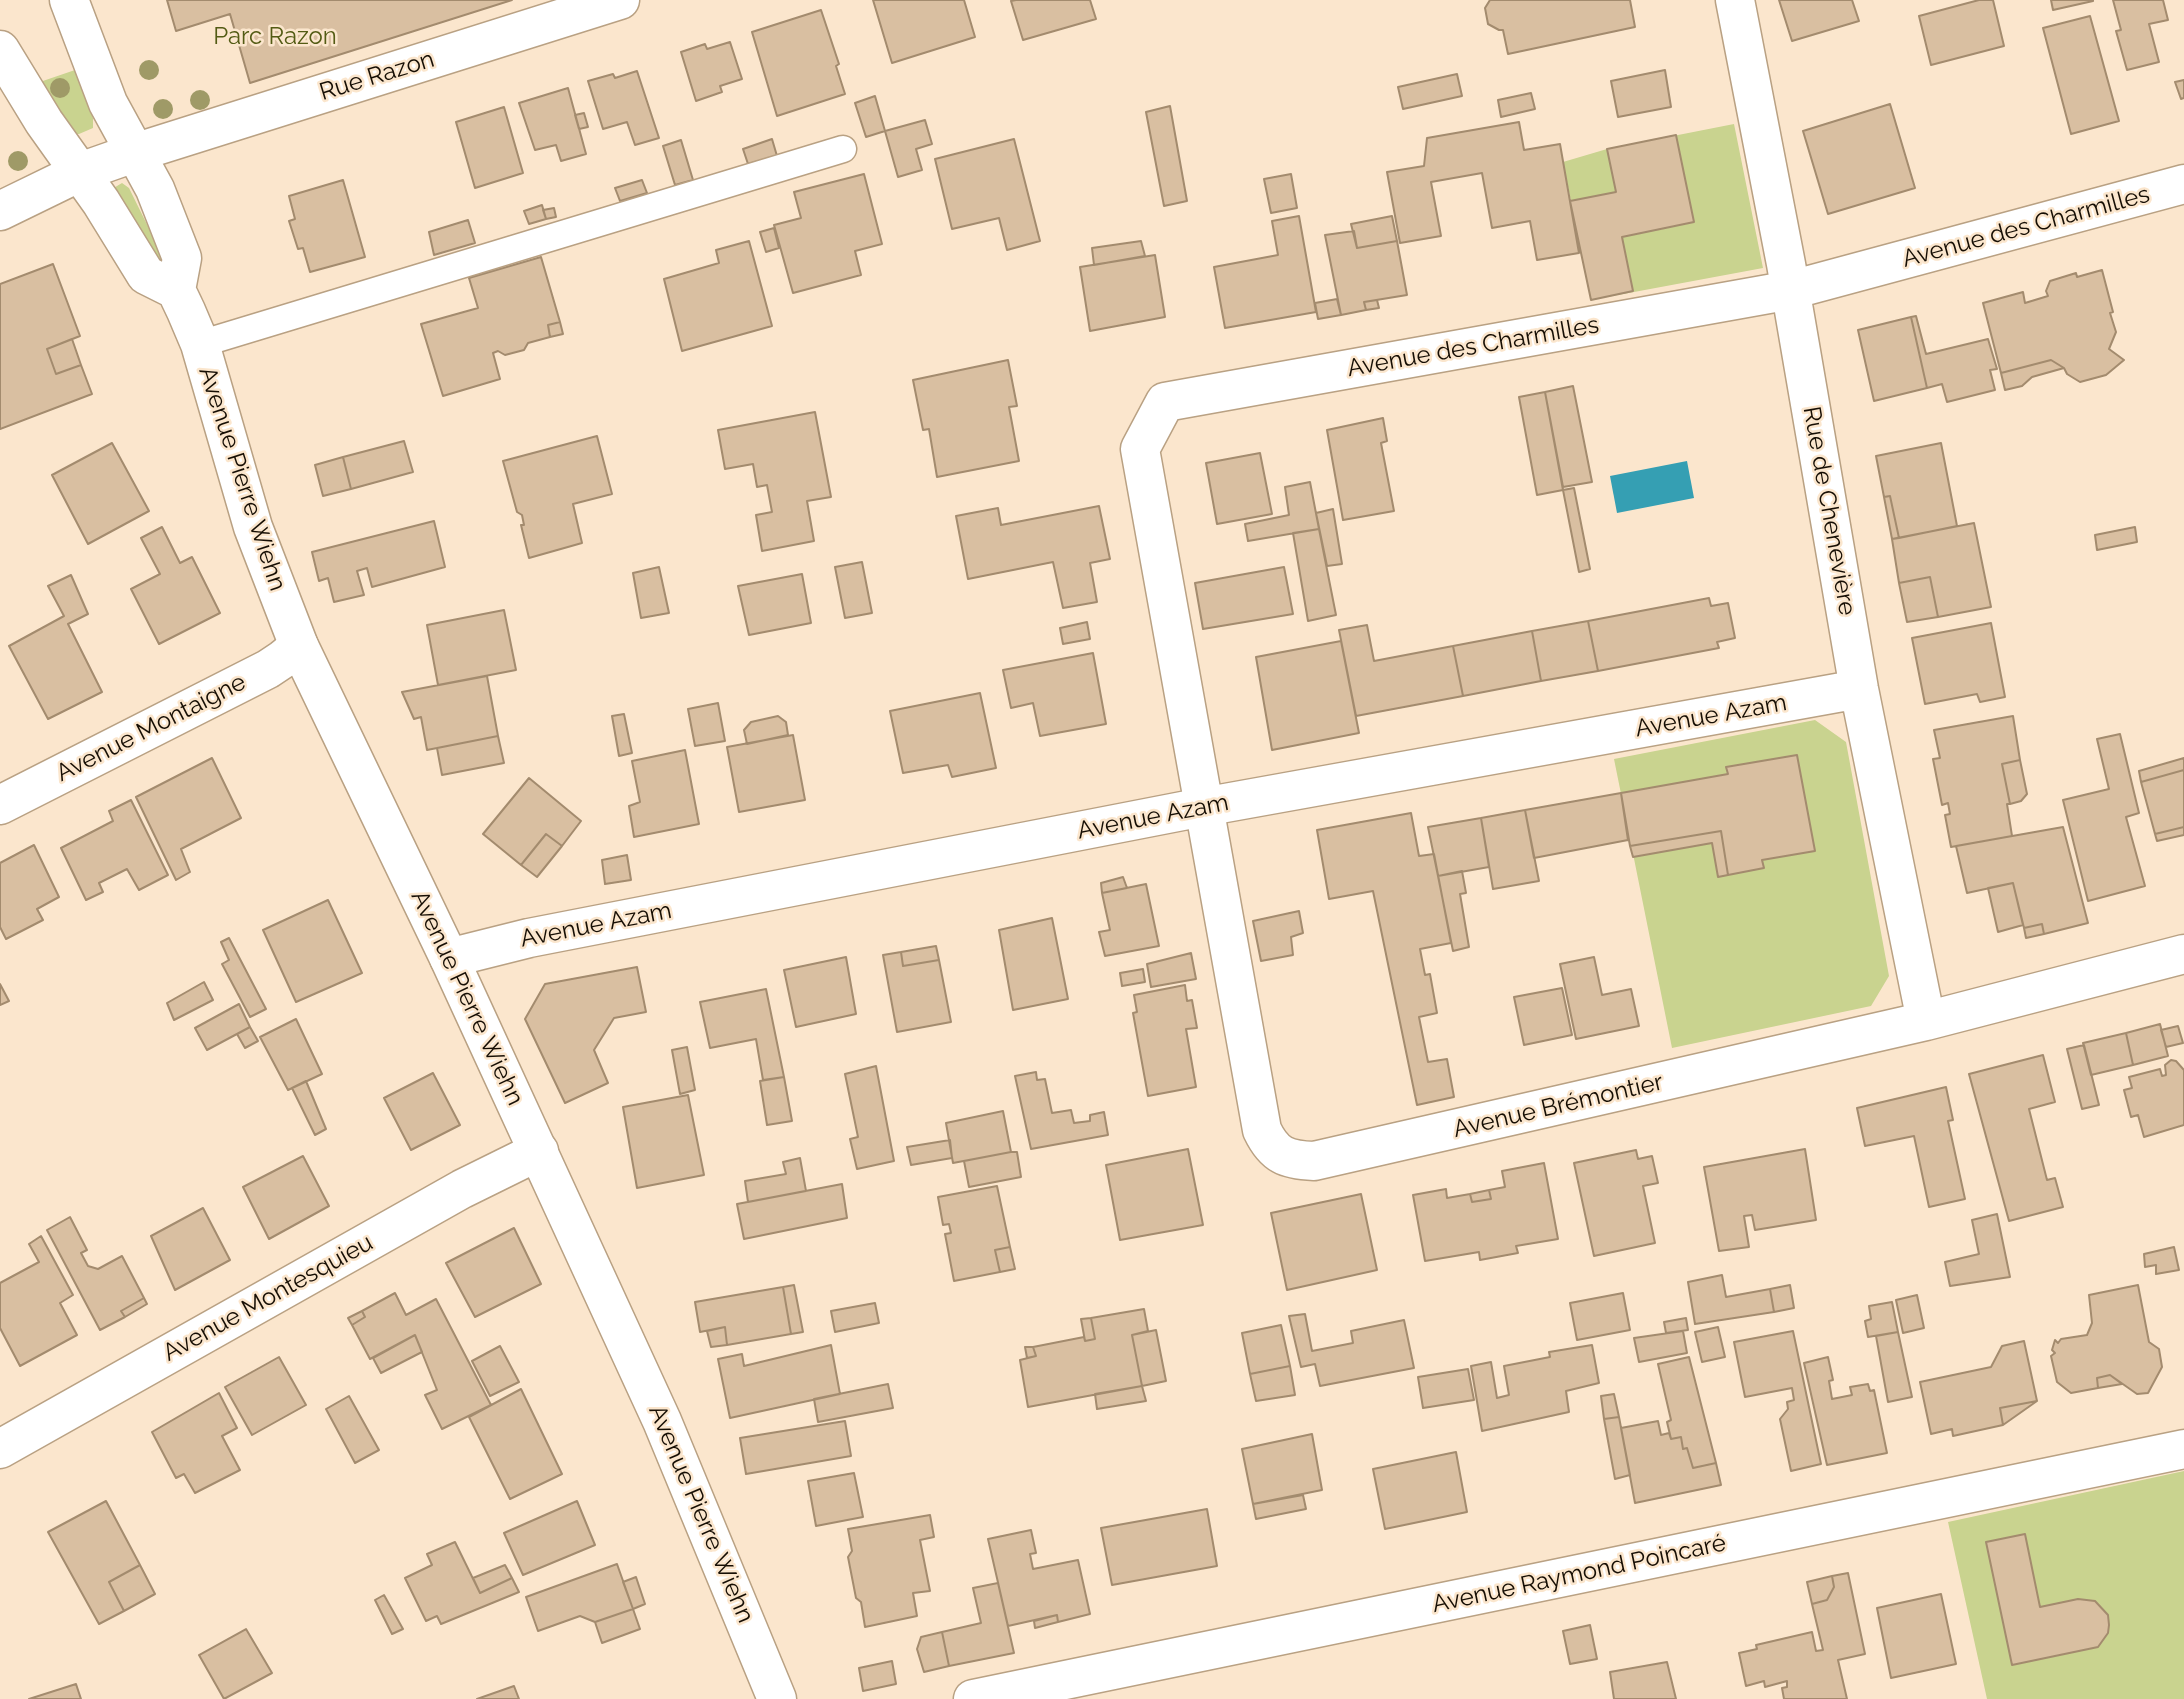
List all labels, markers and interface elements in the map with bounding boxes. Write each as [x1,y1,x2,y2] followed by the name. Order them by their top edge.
[213,23,337,51] park label: Parc Razon
[316,45,438,107] street label: Rue Razon
[1899,180,2153,274] street label: Avenue des Charmilles
[1345,311,1601,383] street label: Avenue des Charmilles
[192,363,292,595] street label: Avenue Pierre Wiehn
[1796,404,1862,618] street label: Rue de Chenevière
[52,668,250,788] street label: Avenue Montaigne
[1633,688,1789,744] street label: Avenue Azam
[1075,788,1231,846] street label: Avenue Azam
[405,886,529,1110] street label: Avenue Pierre Wiehn
[518,896,674,954] street label: Avenue Azam
[1450,1068,1666,1144] street label: Avenue Brémontier
[158,1228,378,1368] street label: Avenue Montesquieu
[642,1401,760,1627] street label: Avenue Pierre Wiehn
[1430,1529,1728,1619] street label: Avenue Raymond Poincaré

